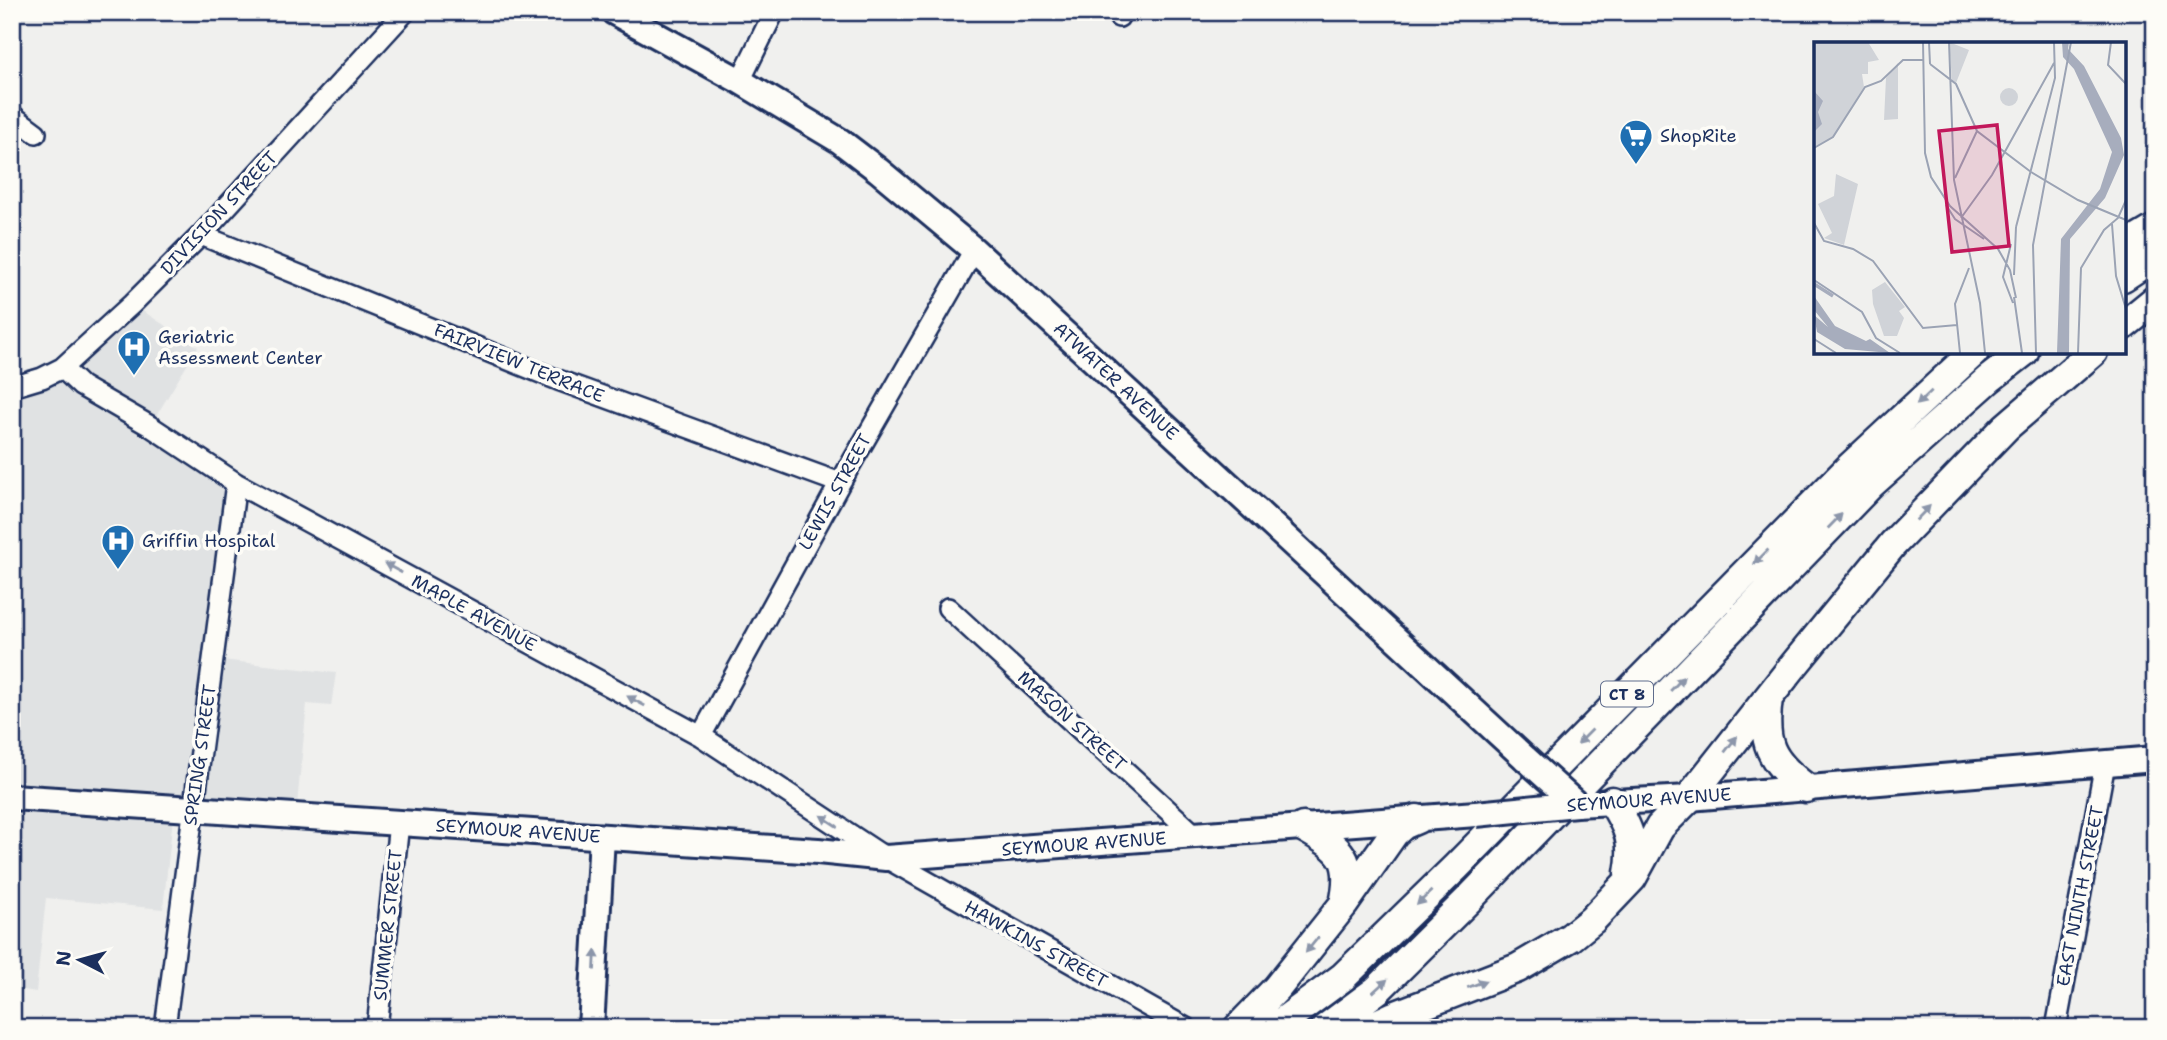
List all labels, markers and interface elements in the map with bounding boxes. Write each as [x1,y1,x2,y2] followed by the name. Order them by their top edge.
[1814,42,2125,354] inset map
[1617,117,1655,166] supermarket icon: ShopRite
[1660,124,1737,148] place label: ShopRite
[155,146,283,280] street label: DIVISION STREET
[1048,317,1184,445] street label: ATWATER AVENUE
[430,318,608,408] street label: FAIRVIEW TERRACE
[158,325,323,370] place label: Geriatric Assessment Center
[115,328,153,377] hospital icon: Geriatric Assessment Center
[1916,390,1933,406] one-way arrow
[793,430,877,554] street label: LEWIS STREET
[1915,505,1931,522] one-way arrow
[1827,512,1844,529] one-way arrow
[99,522,137,571] hospital icon: Griffin Hospital
[142,529,276,553] place label: Griffin Hospital
[1753,549,1770,566] one-way arrow
[383,563,403,574] one-way arrow
[407,569,541,657] street label: MAPLE AVENUE
[1013,666,1131,776] street label: MASON STREET
[1669,676,1685,693] one-way arrow
[1601,681,1653,706] road number: CT 8
[178,683,222,827] street label: SPRING STREET
[626,695,645,707] one-way arrow
[1577,728,1593,745] one-way arrow
[1724,736,1739,754] one-way arrow
[1566,782,1732,818] street label: SEYMOUR AVENUE
[2051,804,2109,988] street label: EAST NINTH STREET
[435,813,601,849] street label: SEYMOUR AVENUE
[819,815,838,828] one-way arrow
[1001,826,1167,862] street label: SEYMOUR AVENUE
[368,848,408,1002] street label: SUMMER STREET
[1416,890,1433,907] one-way arrow
[960,895,1112,993] street label: HAWKINS STREET
[46,925,116,995] north arrow
[1304,935,1319,953] one-way arrow
[590,948,601,970] one-way arrow
[50,949,77,967] text: N
[1371,978,1389,994] one-way arrow
[1466,979,1487,990] one-way arrow

